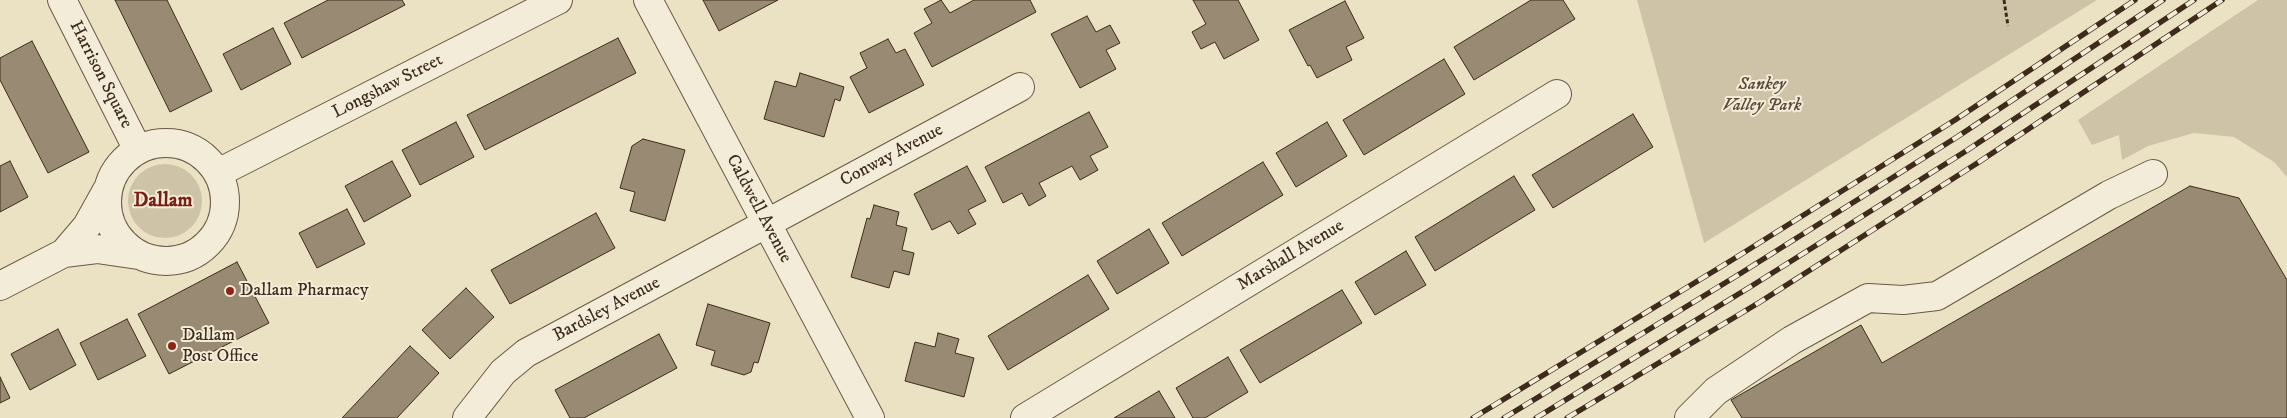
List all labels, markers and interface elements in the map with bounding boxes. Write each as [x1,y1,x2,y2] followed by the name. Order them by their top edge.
[64,18,136,132] street label: Harrison Square
[329,50,447,124] street label: Longshaw Street
[1723,74,1801,116] park label: Sankey Valley Park
[837,120,947,192] street label: Conway Avenue
[720,151,796,267] street label: Caldwell Avenue
[134,190,192,214] district label: Dallam
[1234,216,1348,296] street label: Marshall Avenue
[550,273,664,347] street label: Bardsley Avenue
[240,280,369,302] place label: Dallam Pharmacy
[224,285,236,297] marker: Dallam Pharmacy
[182,325,258,368] place label: Dallam Post Office
[166,340,178,352] marker: Dallam Post Office

